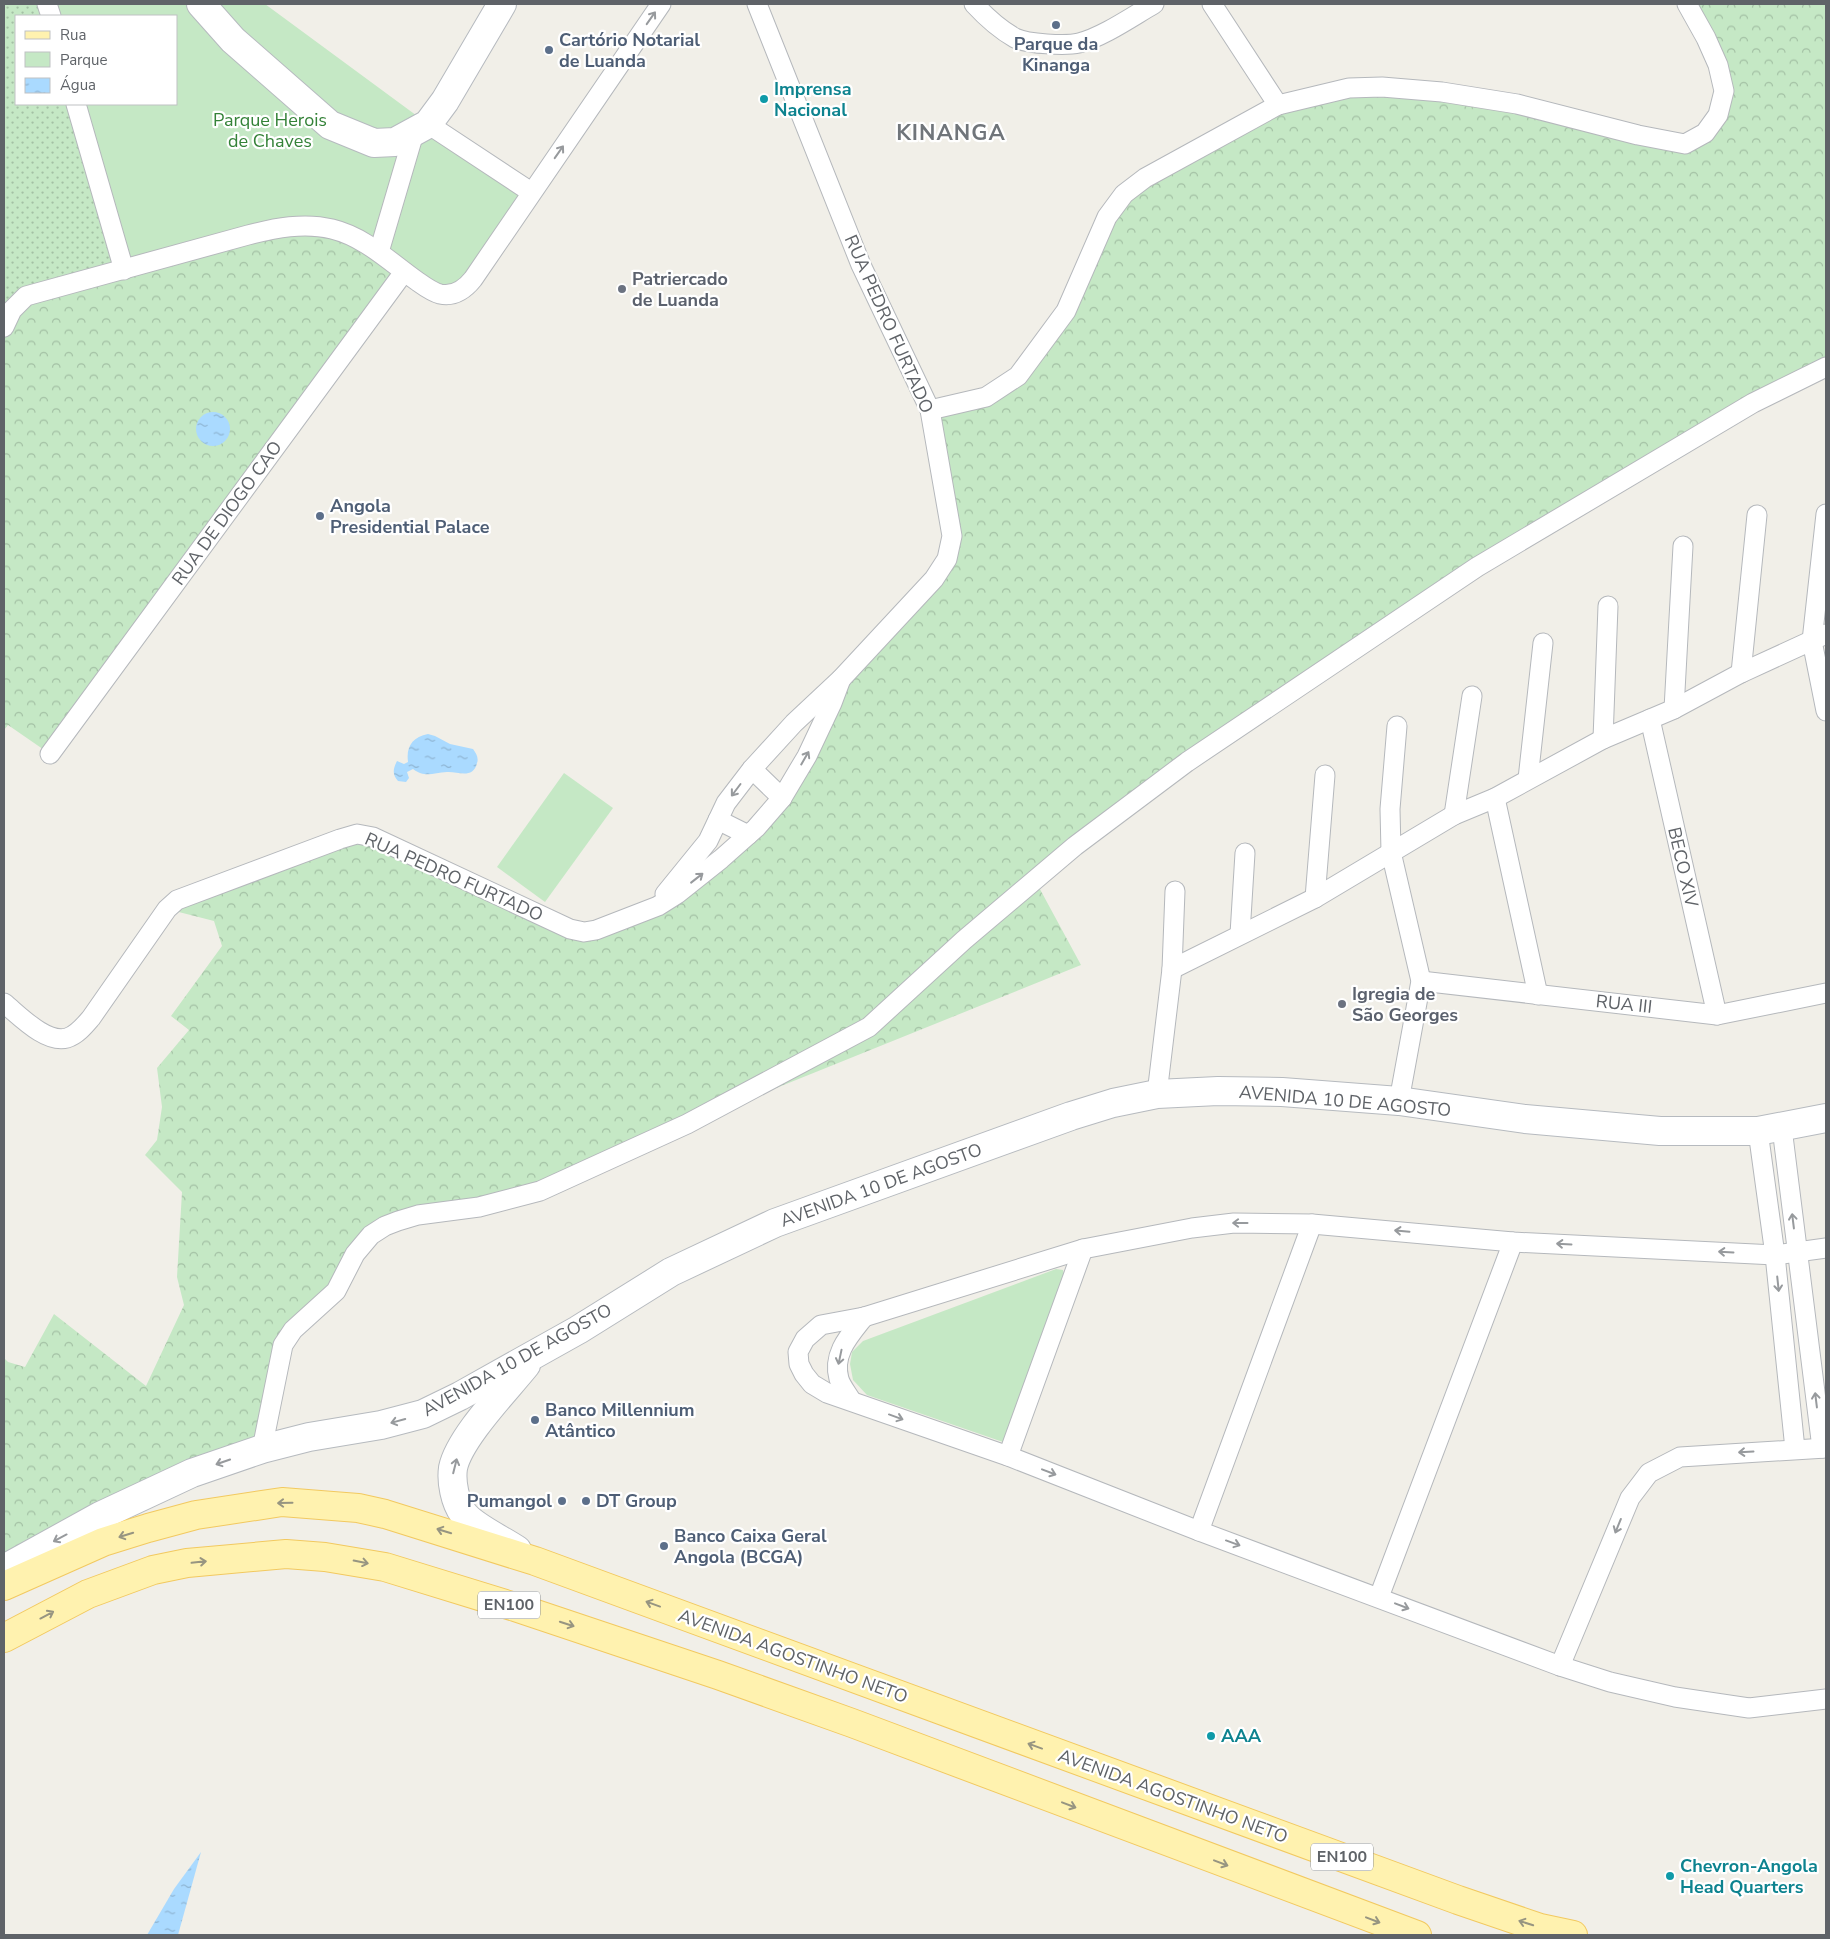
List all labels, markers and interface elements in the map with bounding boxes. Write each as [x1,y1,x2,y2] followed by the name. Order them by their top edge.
[646,12,656,26] one-way arrow
[15,15,178,105] legend
[1050,19,1062,31] marker: Parque da Kinanga
[60,25,86,45] text: Rua
[559,28,700,73] place label: Cartório Notarial de Luanda
[1014,32,1098,77] place label: Parque da Kinanga
[543,44,555,56] marker: Cartório Notarial de Luanda
[60,50,108,70] text: Parque
[60,75,96,95] text: Água
[774,77,851,122] place label: Imprensa Nacional
[758,93,770,105] marker: Imprensa Nacional
[213,108,327,153] park label: Parque Herois de Chaves
[896,118,1006,148] district label: KINANGA
[554,145,564,159] one-way arrow
[839,231,939,417] street label: RUA PEDRO FURTADO
[632,267,728,312] place label: Patriercado de Luanda
[616,283,628,295] marker: Patriercado de Luanda
[166,436,288,590] street label: RUA DE DIOGO CAO
[330,494,490,539] place label: Angola Presidential Palace
[314,510,326,522] marker: Angola Presidential Palace
[801,752,811,766] one-way arrow
[730,783,741,796] one-way arrow
[1662,825,1704,910] street label: BECO XIV
[361,827,547,927] street label: RUA PEDRO FURTADO
[691,872,704,883] one-way arrow
[1352,982,1458,1027] place label: Igregia de São Georges
[1595,989,1653,1019] street label: RUA III
[1336,998,1348,1010] marker: Igregia de São Georges
[1238,1080,1452,1122] street label: AVENIDA 10 DE AGOSTO
[777,1137,985,1233] street label: AVENIDA 10 DE AGOSTO
[1788,1214,1798,1230] one-way arrow
[1232,1218,1248,1228] one-way arrow
[1394,1227,1410,1236] one-way arrow
[1556,1240,1572,1249] one-way arrow
[1718,1248,1734,1257] one-way arrow
[1773,1275,1783,1291] one-way arrow
[418,1298,616,1422] street label: AVENIDA 10 DE AGOSTO
[834,1348,844,1364] one-way arrow
[1811,1392,1821,1408] one-way arrow
[545,1398,695,1443] place label: Banco Millennium Atântico
[888,1413,903,1422] one-way arrow
[529,1414,541,1426] marker: Banco Millennium Atântico
[390,1416,406,1426] one-way arrow
[1738,1448,1754,1457] one-way arrow
[216,1458,231,1467] one-way arrow
[451,1458,460,1474] one-way arrow
[1041,1468,1056,1477] one-way arrow
[467,1489,552,1513] place label: Pumangol
[596,1489,677,1513] place label: DT Group
[556,1495,568,1507] marker: Pumangol
[580,1495,592,1507] marker: DT Group
[277,1498,294,1508] one-way arrow
[1613,1518,1622,1533] one-way arrow
[674,1524,827,1569] place label: Banco Caixa Geral Angola (BCGA)
[437,1526,453,1536] one-way arrow
[119,1530,135,1540] one-way arrow
[53,1533,68,1543] one-way arrow
[1225,1539,1241,1548] one-way arrow
[658,1540,670,1552] marker: Banco Caixa Geral Angola (BCGA)
[191,1557,207,1567] one-way arrow
[352,1558,368,1568] one-way arrow
[478,1592,540,1618] road number: EN100
[646,1599,661,1608] one-way arrow
[1394,1602,1409,1611] one-way arrow
[675,1603,911,1709] street label: AVENIDA AGOSTINHO NETO
[39,1610,54,1619] one-way arrow
[558,1620,574,1629] one-way arrow
[1221,1724,1262,1748] place label: AAA
[1205,1730,1217,1742] marker: AAA
[1028,1741,1043,1750] one-way arrow
[1055,1743,1291,1849] street label: AVENIDA AGOSTINHO NETO
[1061,1801,1076,1810] one-way arrow
[1311,1844,1373,1870] road number: EN100
[1680,1854,1818,1899] place label: Chevron-Angola Head Quarters
[1214,1859,1229,1868] one-way arrow
[1664,1870,1676,1882] marker: Chevron-Angola Head Quarters
[1365,1916,1381,1925] one-way arrow
[1518,1918,1534,1927] one-way arrow

